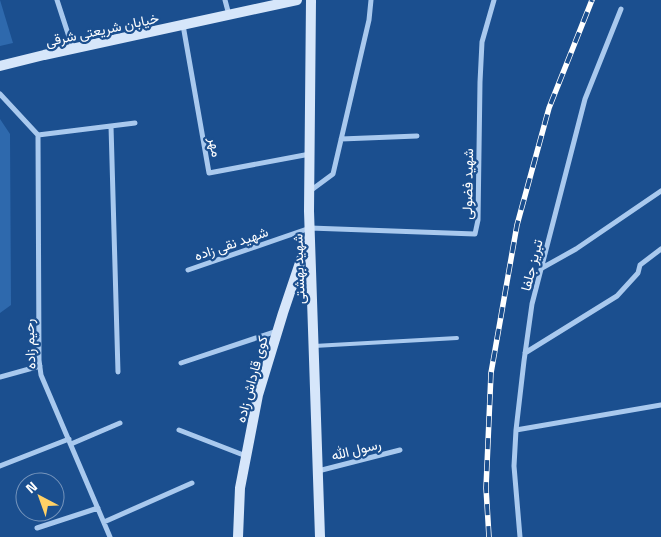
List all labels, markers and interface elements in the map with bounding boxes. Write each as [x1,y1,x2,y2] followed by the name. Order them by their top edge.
[43,7,161,51] street label: خیابان شریعتی شرقی
[204,134,228,159] street label: مهر
[456,148,478,220] street label: شهید فضولی
[191,221,271,265] street label: شهید نقی زاده
[286,233,310,305] street label: شهید بهشتی
[514,237,548,293] street label: تبریز جلفا
[18,318,40,370] street label: رحیم زاده
[229,333,273,425] street label: کوی قارداش زاده
[329,433,383,465] street label: رسول الله
[15,472,65,522] north arrow
[21,476,42,498] text: N

